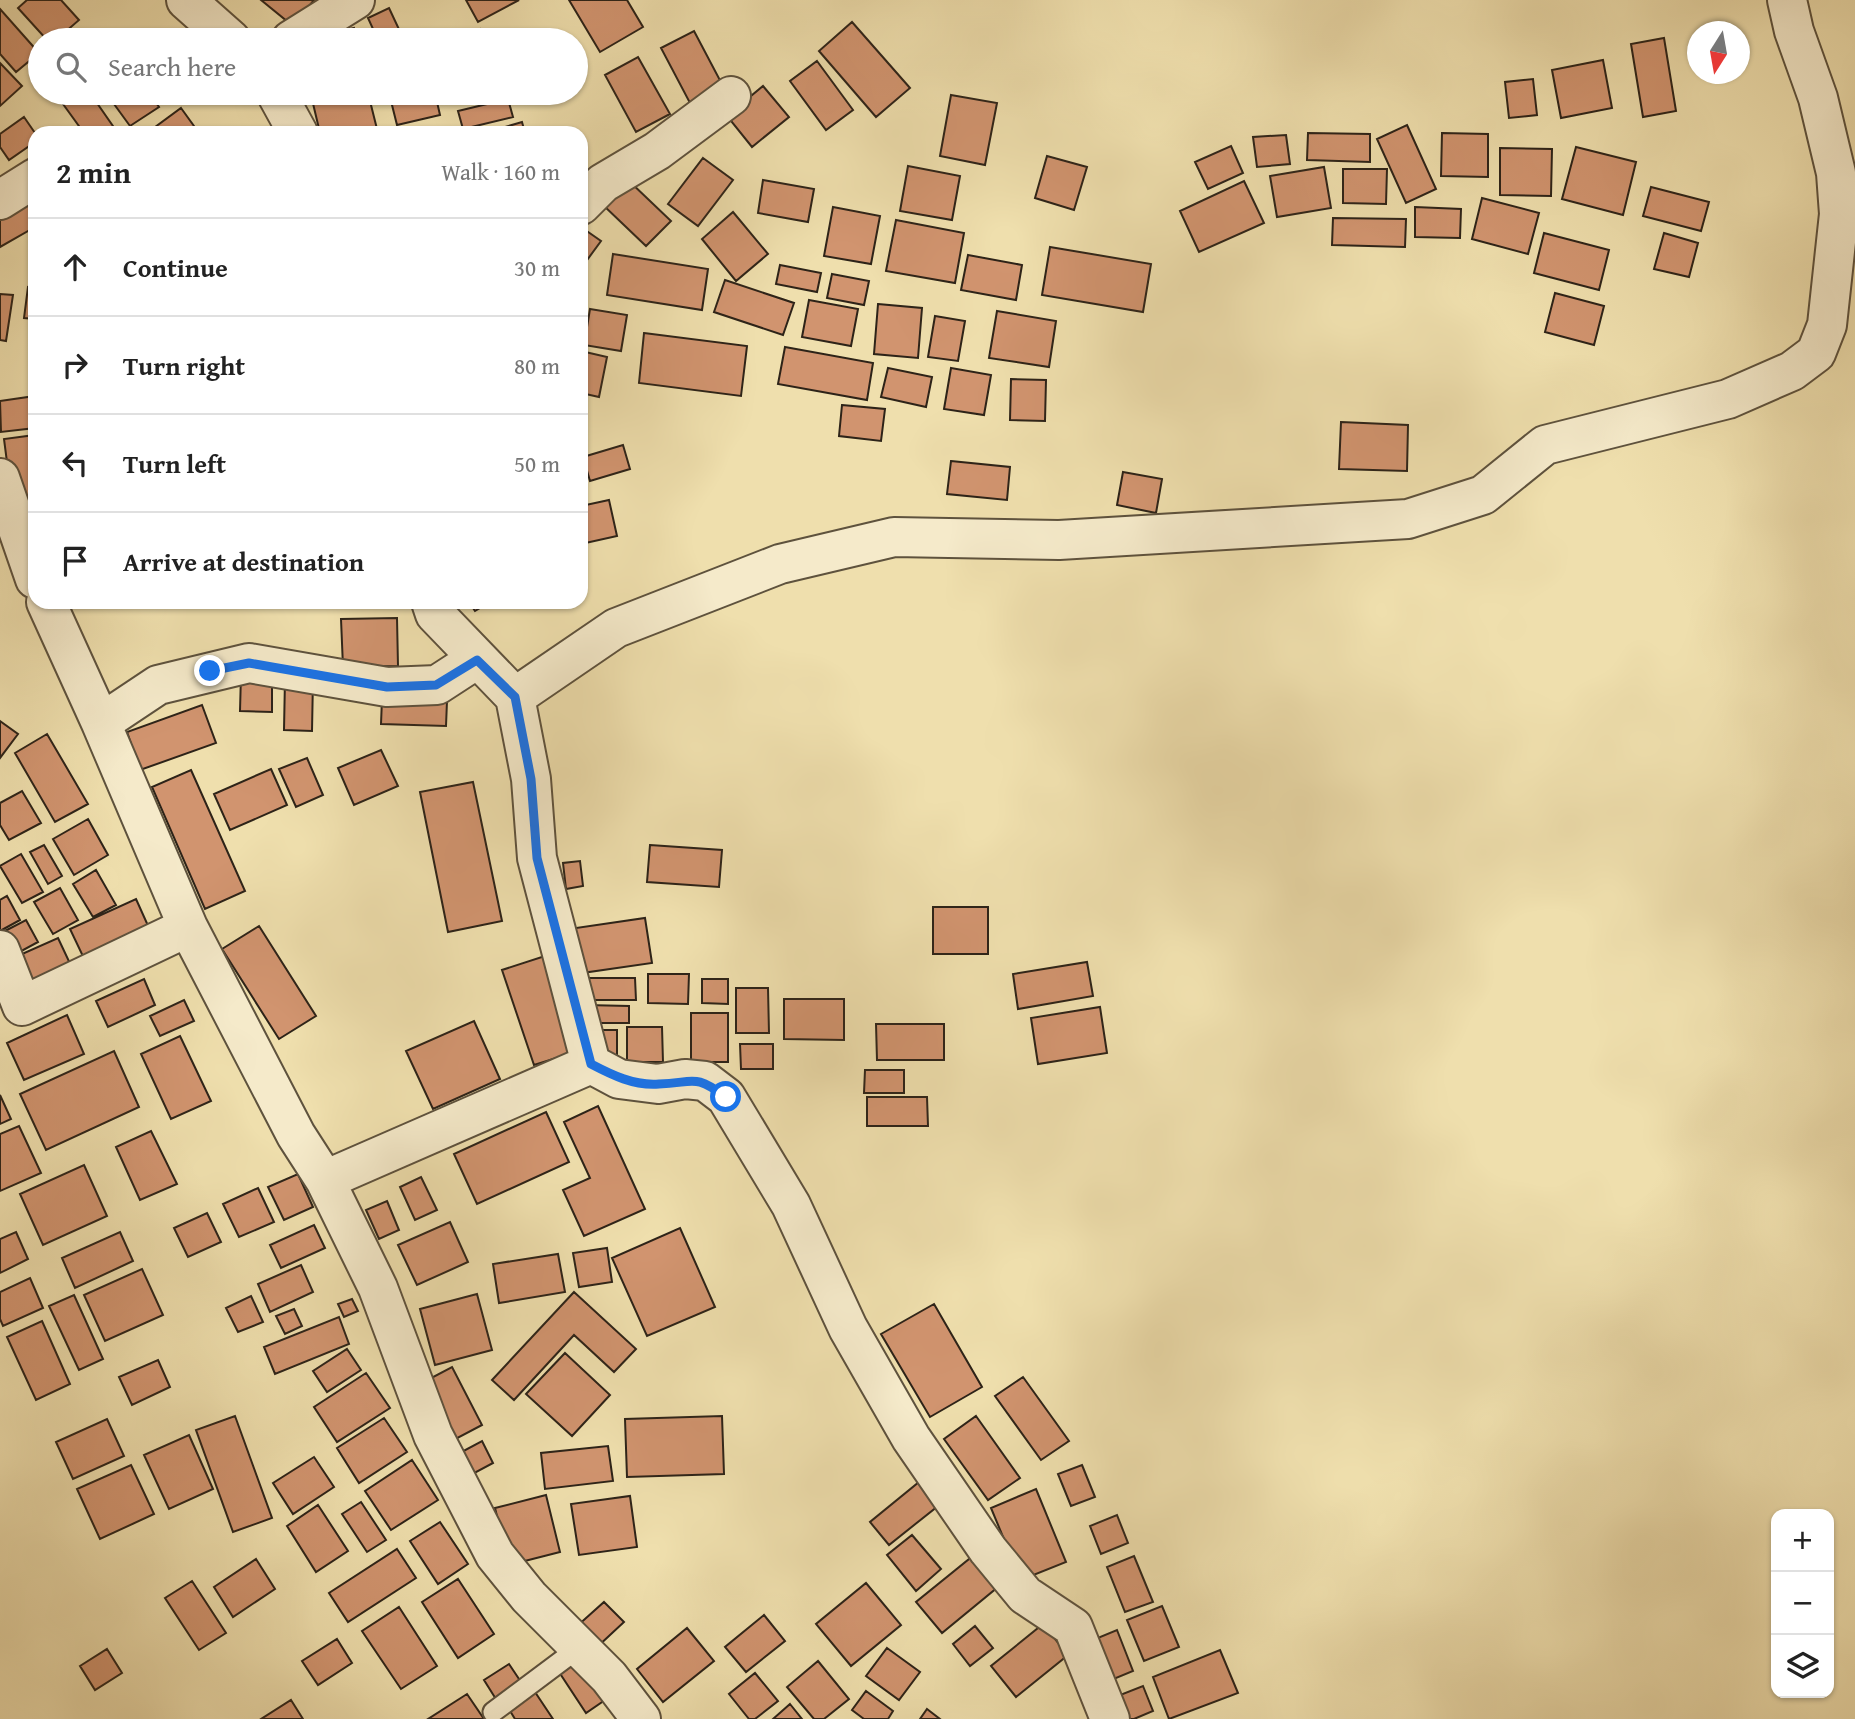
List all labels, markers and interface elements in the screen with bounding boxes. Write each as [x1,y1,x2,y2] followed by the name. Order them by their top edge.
[1687,21,1750,84] north arrow
[28,28,588,105] search box
[108,47,236,86] text: Search here
[52,48,90,86] icon: search
[56,150,131,194] text: 2 min
[441,155,560,188] text: Walk · 160 m
[56,248,94,286] icon: ahead
[123,248,228,287] text: Continue
[514,251,560,284] text: 30 m
[56,346,94,384] icon: right
[123,346,245,385] text: Turn right
[514,349,560,382] text: 80 m
[56,444,94,482] icon: left
[123,444,226,483] text: Turn left
[514,447,560,480] text: 50 m
[56,542,94,580] icon: arrive
[123,542,364,581] text: Arrive at destination
[194,655,225,686] route end
[710,1081,741,1112] route start
[1771,1509,1834,1698] map controls
[1771,1509,1834,1572] button: +
[1771,1572,1834,1635] button: −
[1771,1635,1834,1698] button: layers

